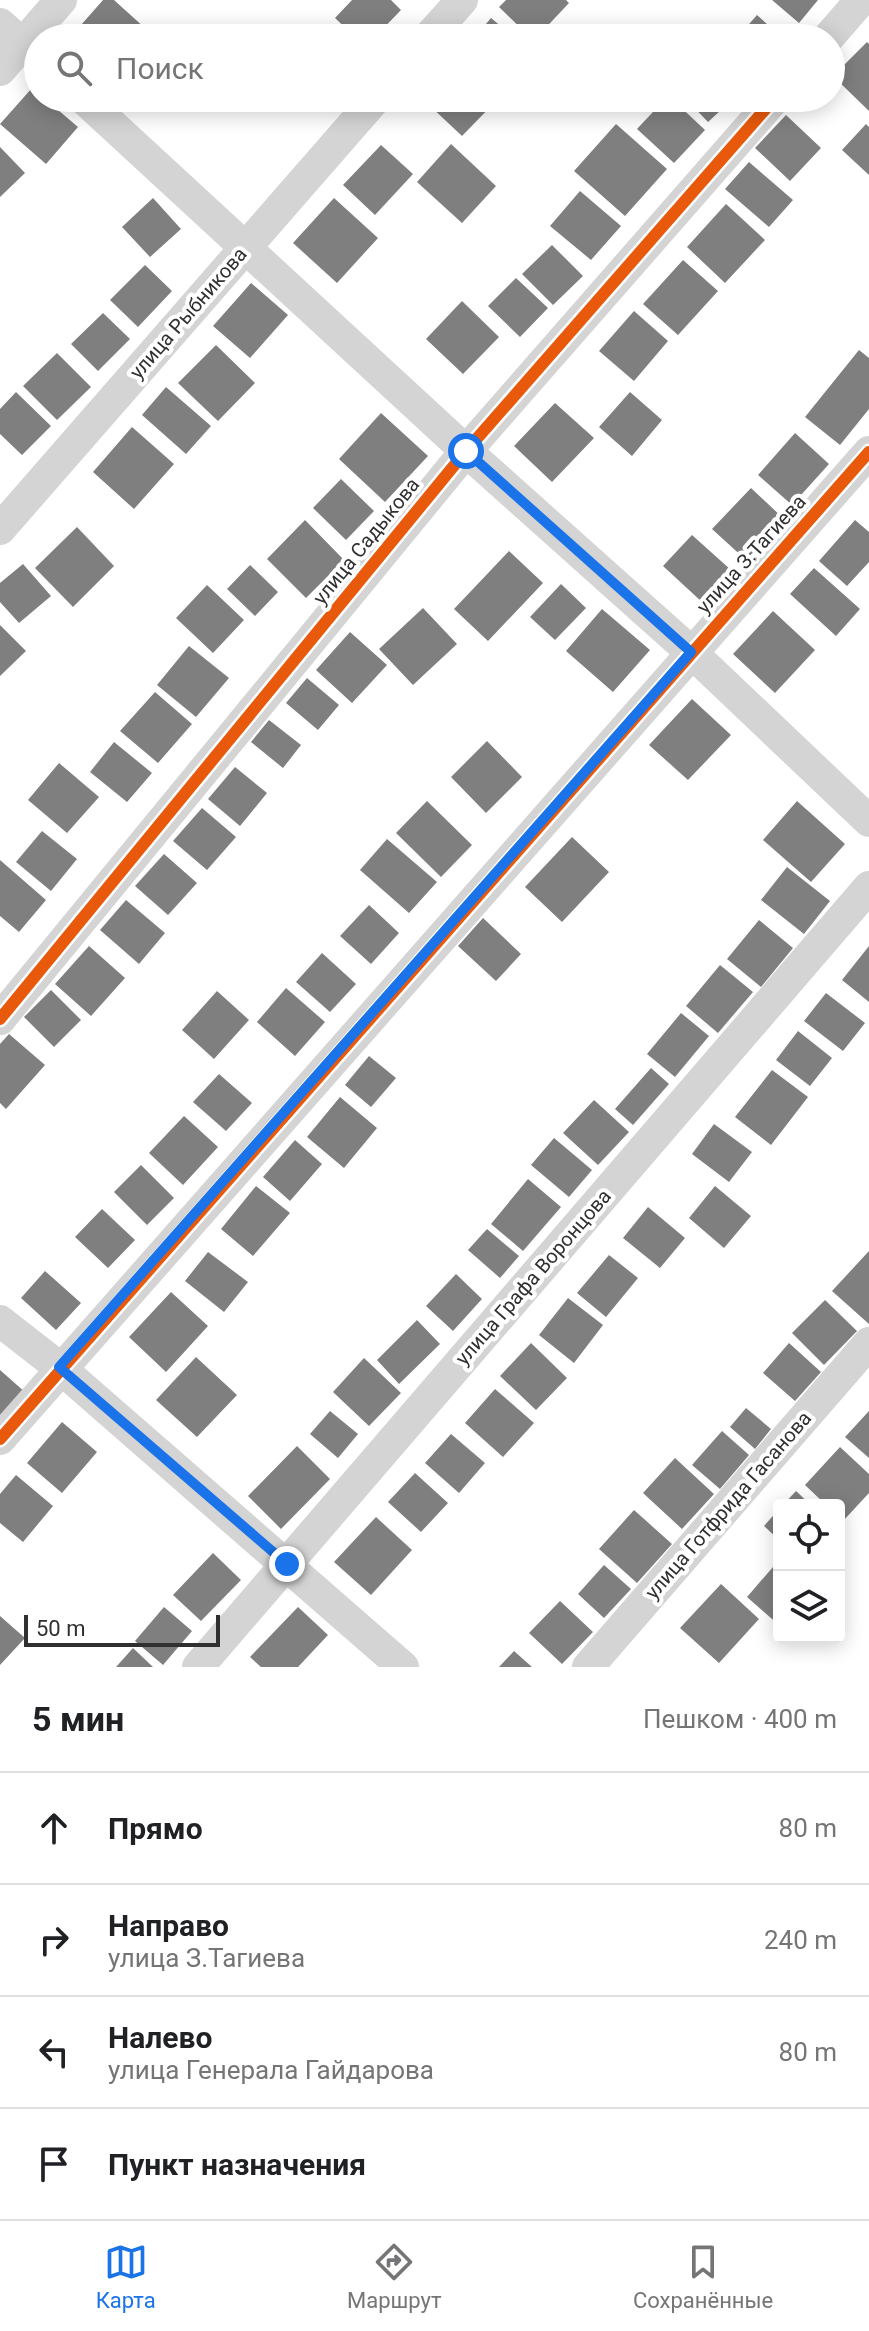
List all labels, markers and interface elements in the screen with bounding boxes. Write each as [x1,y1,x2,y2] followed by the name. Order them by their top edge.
[24,24,845,112] search box
[52,46,96,90] icon: search
[116,51,204,86] text: Поиск
[124,242,252,384] street label: улица Рыбникова
[448,433,484,469] route start
[308,473,424,609] street label: улица Садыкова
[691,490,811,618] street label: улица З.Тагиева
[450,1184,616,1370] street label: улица Графа Воронцова
[640,1406,816,1604] street label: улица Готфрида Гасанова
[773,1499,845,1643] map controls
[773,1499,845,1571] button: locate
[269,1546,305,1582] route end
[773,1571,845,1643] button: layers
[24,1611,220,1647] scale bar
[36,1616,85,1641] text: 50 m
[32,1699,124,1739] text: 5 мин
[643,1704,837,1734] text: Пешком · 400 m
[32,1806,76,1850] icon: ahead
[108,1811,203,1846] text: Прямо
[779,1813,837,1843] text: 80 m
[108,1908,229,1943] text: Направо
[32,1918,76,1962] icon: right
[764,1925,837,1955] text: 240 m
[108,1943,305,1973] text: улица З.Тагиева
[108,2020,212,2055] text: Налево
[32,2030,76,2074] icon: left
[779,2037,837,2067] text: 80 m
[108,2055,434,2085] text: улица Генерала Гайдарова
[32,2142,76,2186] icon: arrive
[108,2147,366,2182] text: Пункт назначения
[96,2240,156,2313] tab: Карта
[347,2240,442,2313] tab: Маршрут
[633,2240,773,2313] tab: Сохранённые

